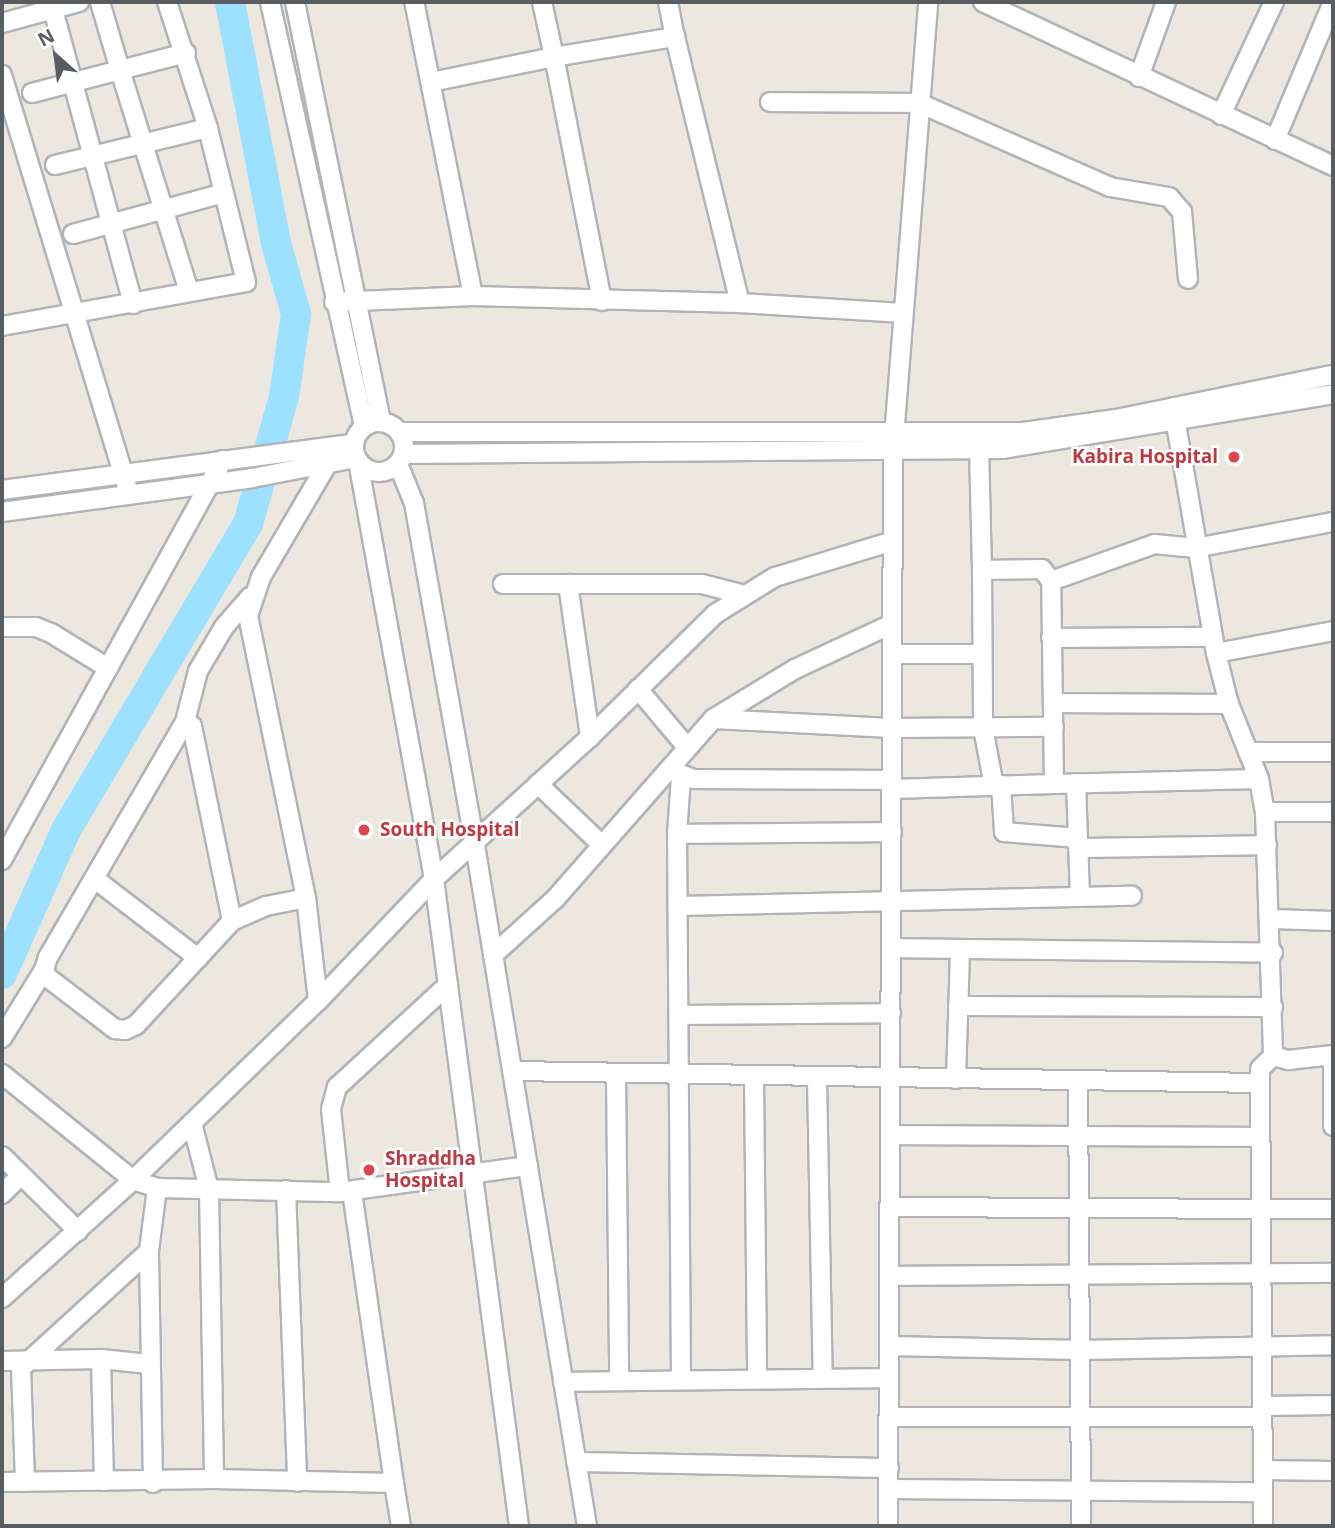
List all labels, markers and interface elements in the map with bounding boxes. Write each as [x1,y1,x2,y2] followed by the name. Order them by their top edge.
[21,21,91,91] north arrow
[33,22,59,53] text: N
[1072,446,1218,468] place label: Kabira Hospital
[1224,447,1244,467] marker: Kabira Hospital
[380,819,519,841] place label: South Hospital
[354,820,374,840] marker: South Hospital
[385,1148,476,1192] place label: Shraddha Hospital
[359,1160,379,1180] marker: Shraddha Hospital

